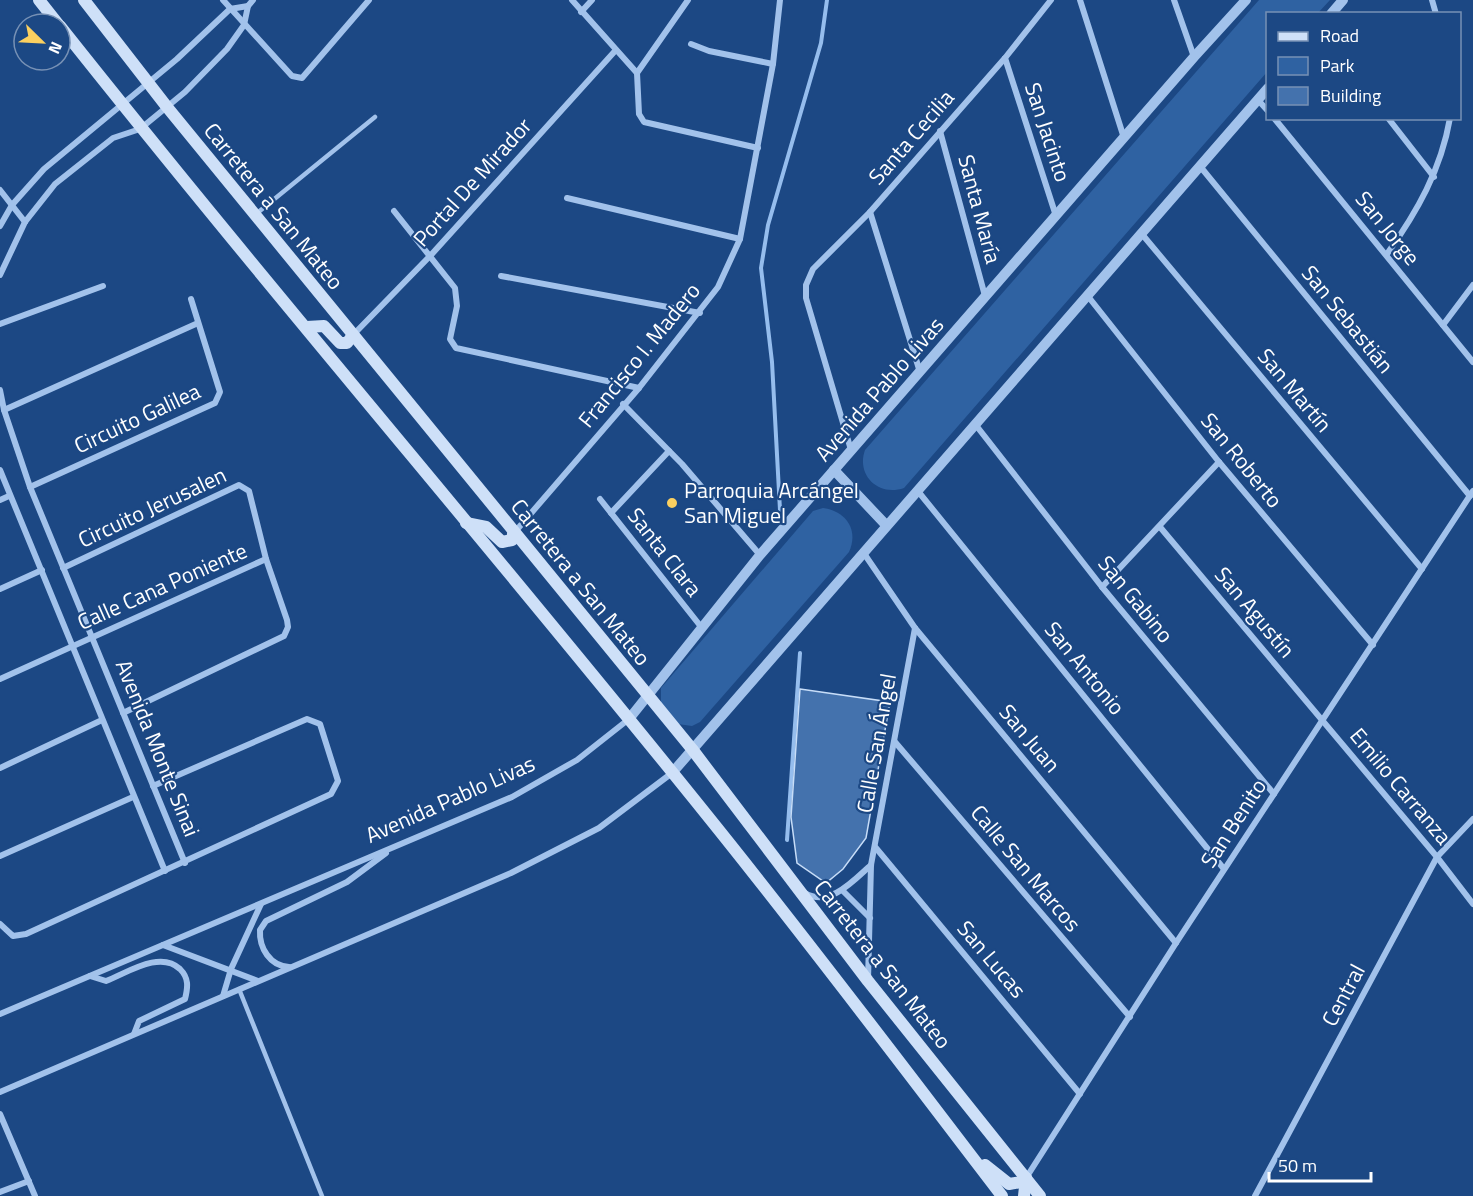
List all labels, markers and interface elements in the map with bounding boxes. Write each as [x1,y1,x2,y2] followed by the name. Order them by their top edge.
[12,12,72,72] north arrow
[1266,12,1461,120] legend
[1320,22,1359,49] text: Road
[42,38,69,58] text: N
[1320,52,1355,79] text: Park
[1016,78,1080,186] street label: San Jacinto
[860,82,962,192] street label: Santa Cecilia
[1320,82,1381,109] text: Building
[405,109,540,254] street label: Portal De Mirador
[196,115,352,297] street label: Carretera a San Mateo
[949,151,1011,267] street label: Santa María
[1347,183,1429,273] street label: San Jorge
[1294,257,1402,381] street label: San Sebastián
[570,275,708,435] street label: Francisco I. Madero
[806,309,952,469] street label: Avenida Pablo Livas
[1249,340,1341,440] street label: San Martín
[68,374,206,462] street label: Circuito Galilea
[1193,405,1291,515] street label: San Roberto
[72,458,232,556] street label: Circuito Jerusalen
[684,473,859,532] place label: Parroquia Arcángel San Miguel
[503,491,659,673] street label: Carretera a San Mateo
[665,496,679,510] marker: Parroquia Arcángel San Miguel
[619,500,711,604] street label: Santa Clara
[72,533,252,639] street label: Calle Cana Poniente
[1090,548,1182,650] street label: San Gabino
[1207,559,1303,665] street label: San Agustín
[1037,614,1133,722] street label: San Antonio
[107,654,209,842] street label: Avenida Monte Sinai
[847,671,905,815] street label: Calle San Ángel
[991,696,1069,780] street label: San Juan
[1342,720,1460,852] street label: Emilio Carranza
[360,746,540,852] street label: Avenida Pablo Livas
[1191,772,1275,874] street label: San Benito
[963,797,1089,939] street label: Calle San Marcos
[806,872,960,1056] street label: Carretera a San Mateo
[949,913,1035,1005] street label: San Lucas
[1312,958,1374,1032] street label: Central
[1269,1145,1371,1183] scale bar
[1278,1152,1317,1179] text: 50 m

